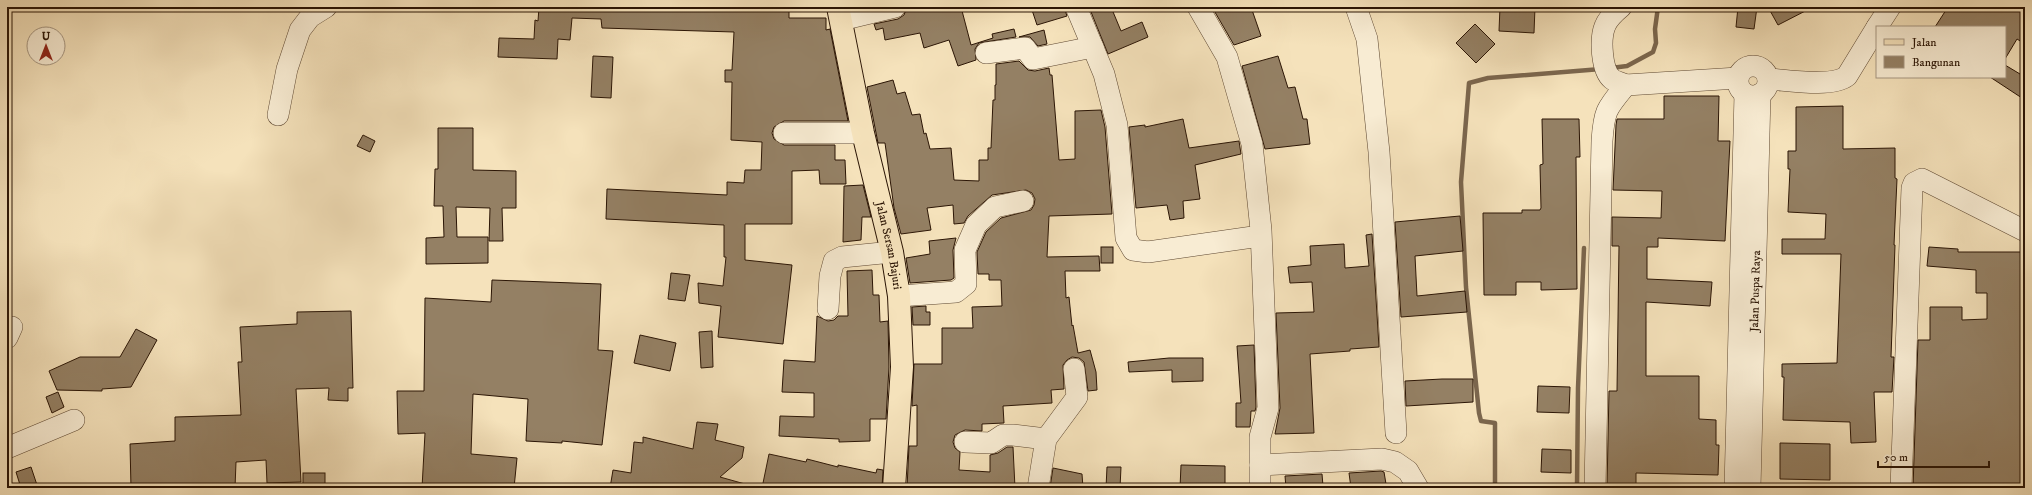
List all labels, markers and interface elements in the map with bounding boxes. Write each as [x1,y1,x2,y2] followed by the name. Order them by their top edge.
[26,26,66,66] north arrow
[1876,26,2006,78] legend
[42,30,51,44] text: U
[1911,35,1937,50] text: Jalan
[1912,55,1961,70] text: Bangunan
[872,199,905,291] street label: Jalan Sersan Bajuri
[1747,249,1764,333] street label: Jalan Puspa Raya
[1878,443,1989,469] scale bar
[1884,450,1908,465] text: 50 m

